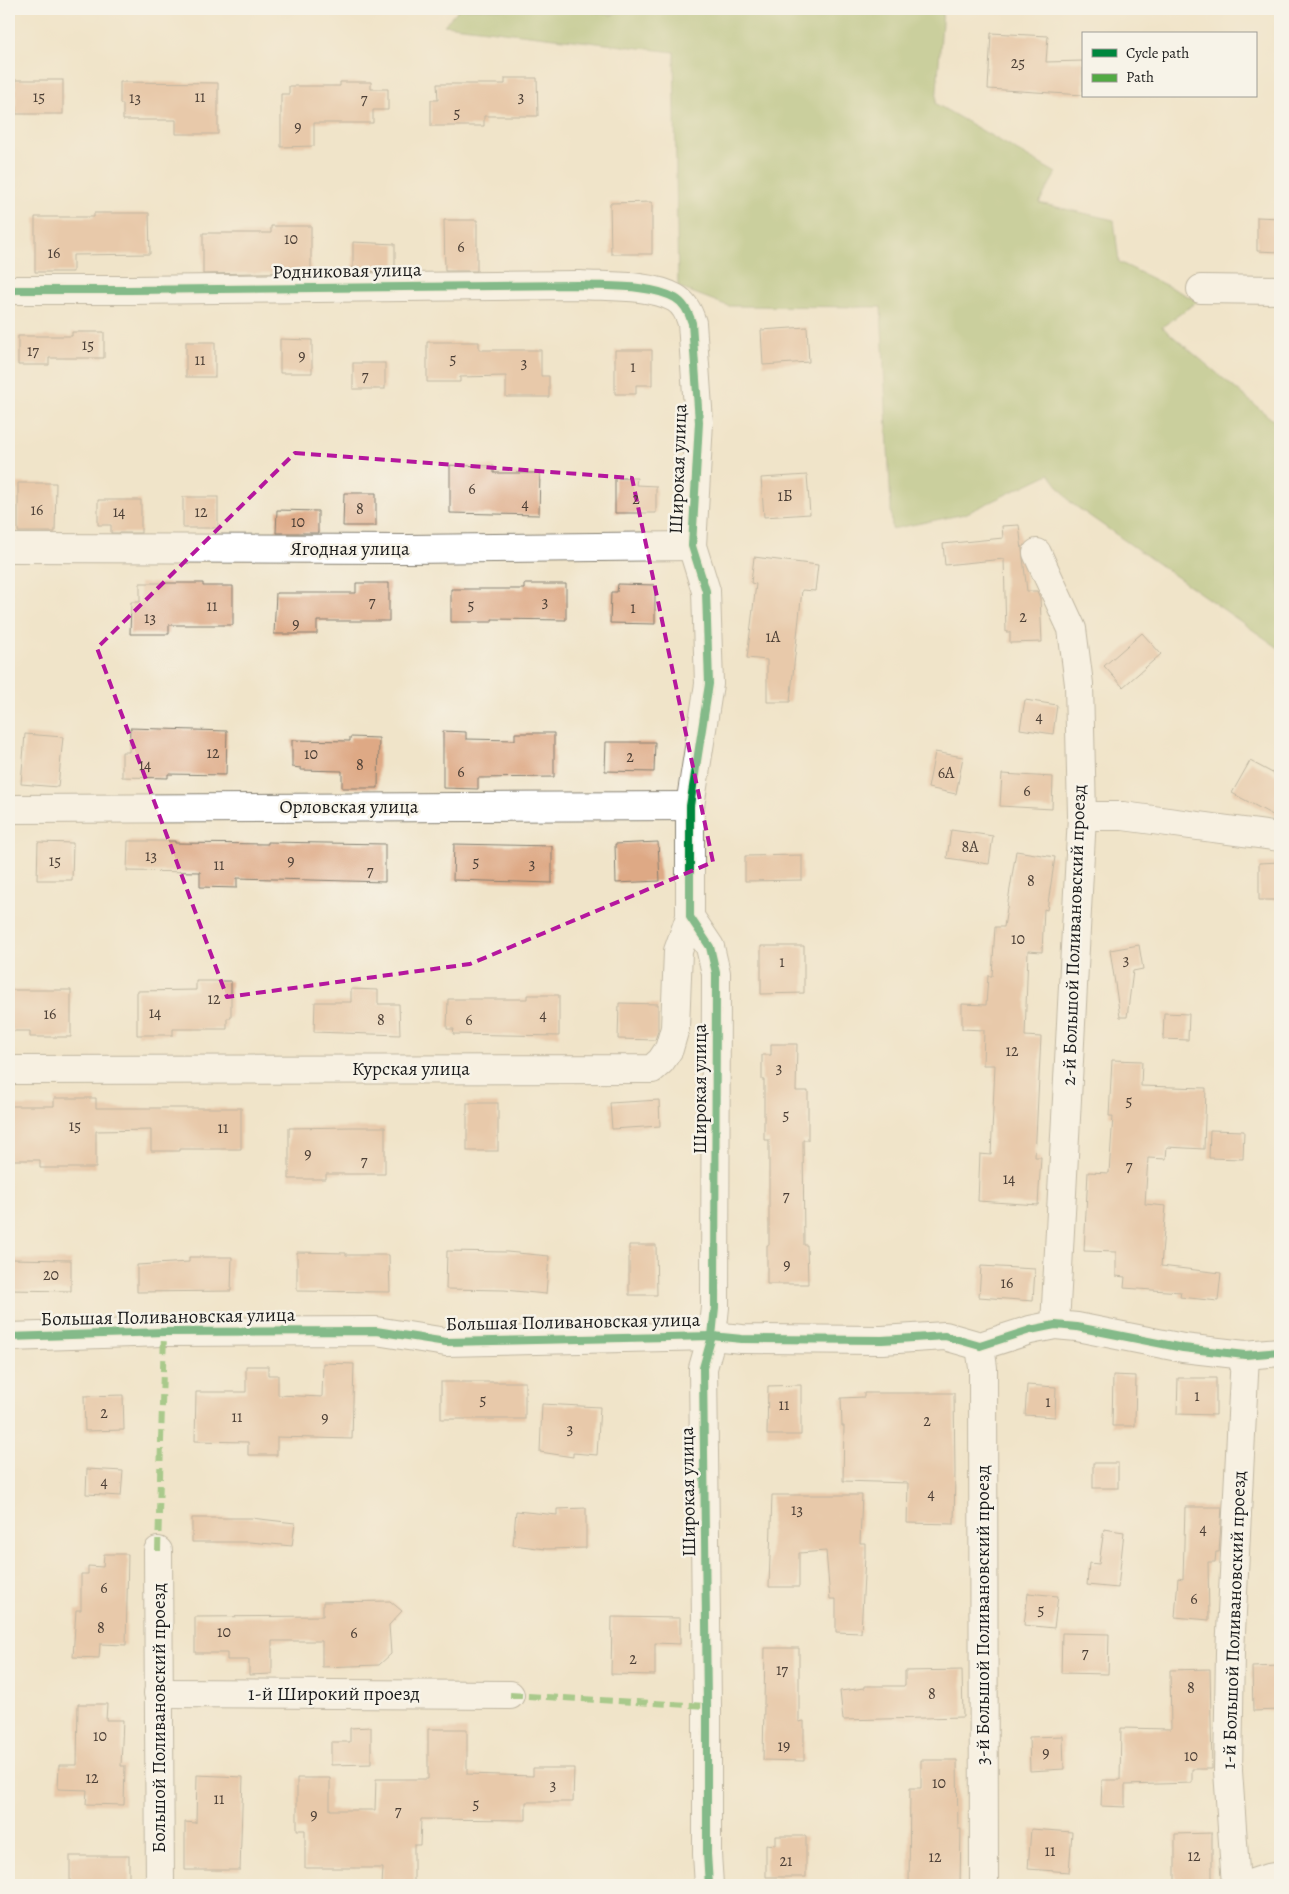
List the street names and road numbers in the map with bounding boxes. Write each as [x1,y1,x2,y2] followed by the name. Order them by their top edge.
[272,257,422,285] street label: Родниковая улица
[663,403,693,535] street label: Широкая улица
[290,536,410,562] street label: Ягодная улица
[1056,784,1092,1086] street label: 2-й Большой Поливановский проезд
[279,794,419,820] street label: Орловская улица
[687,1024,713,1154] street label: Широкая улица
[352,1056,470,1082] street label: Курская улица
[40,1302,296,1332] street label: Большая Поливановская улица
[445,1307,701,1337] street label: Большая Поливановская улица
[674,1426,702,1557] street label: Широкая улица
[970,1465,996,1765] street label: 3-й Большой Поливановский проезд
[1216,1470,1252,1770] street label: 1-й Большой Поливановский проезд
[146,1583,172,1853] street label: Большой Поливановский проезд
[248,1681,420,1707] street label: 1-й Широкий проезд

